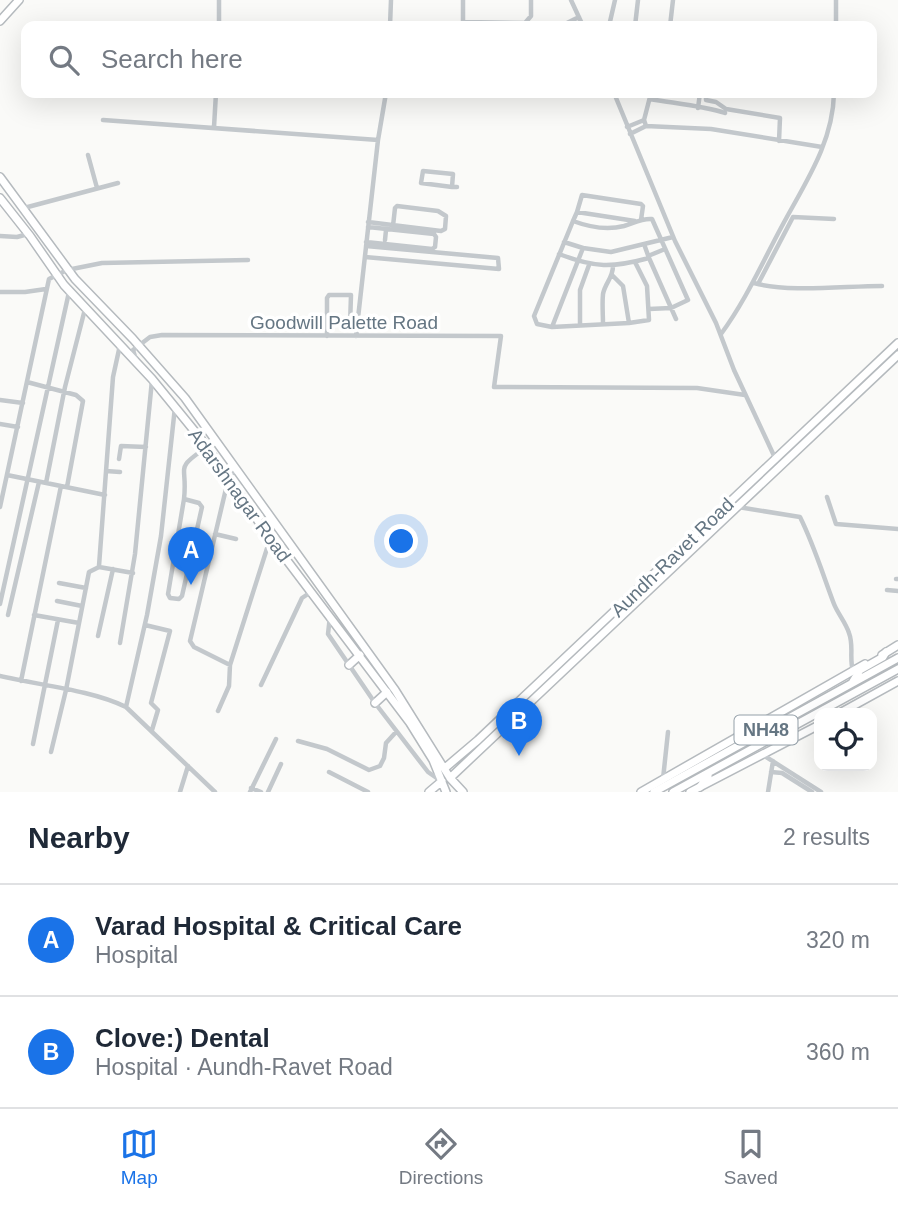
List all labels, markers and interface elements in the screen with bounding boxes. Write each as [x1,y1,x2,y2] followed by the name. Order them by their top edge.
[21,21,877,98] search box
[45,41,83,79] icon: search
[101,44,243,74] text: Search here
[250,312,438,333] street label: Goodwill Palette Road
[184,424,296,566] street label: Adarshnagar Road
[607,494,738,621] street label: Aundh-Ravet Road
[384,524,418,558] your location
[168,527,214,585] pin: A
[496,698,542,756] pin: B
[814,708,877,771] map controls
[814,708,877,771] button: locate
[734,716,798,744] road number: NH48
[28,821,130,854] text: Nearby
[783,824,870,850] text: 2 results
[95,911,462,941] text: Varad Hospital & Critical Care
[43,927,59,953] text: A
[806,927,870,953] text: 320 m
[95,942,178,968] text: Hospital
[95,1023,270,1053] text: Clove:) Dental
[43,1039,59,1065] text: B
[806,1039,870,1065] text: 360 m
[95,1054,393,1080] text: Hospital · Aundh-Ravet Road
[120,1125,158,1189] tab: Map
[399,1125,483,1189] tab: Directions
[724,1125,778,1189] tab: Saved

